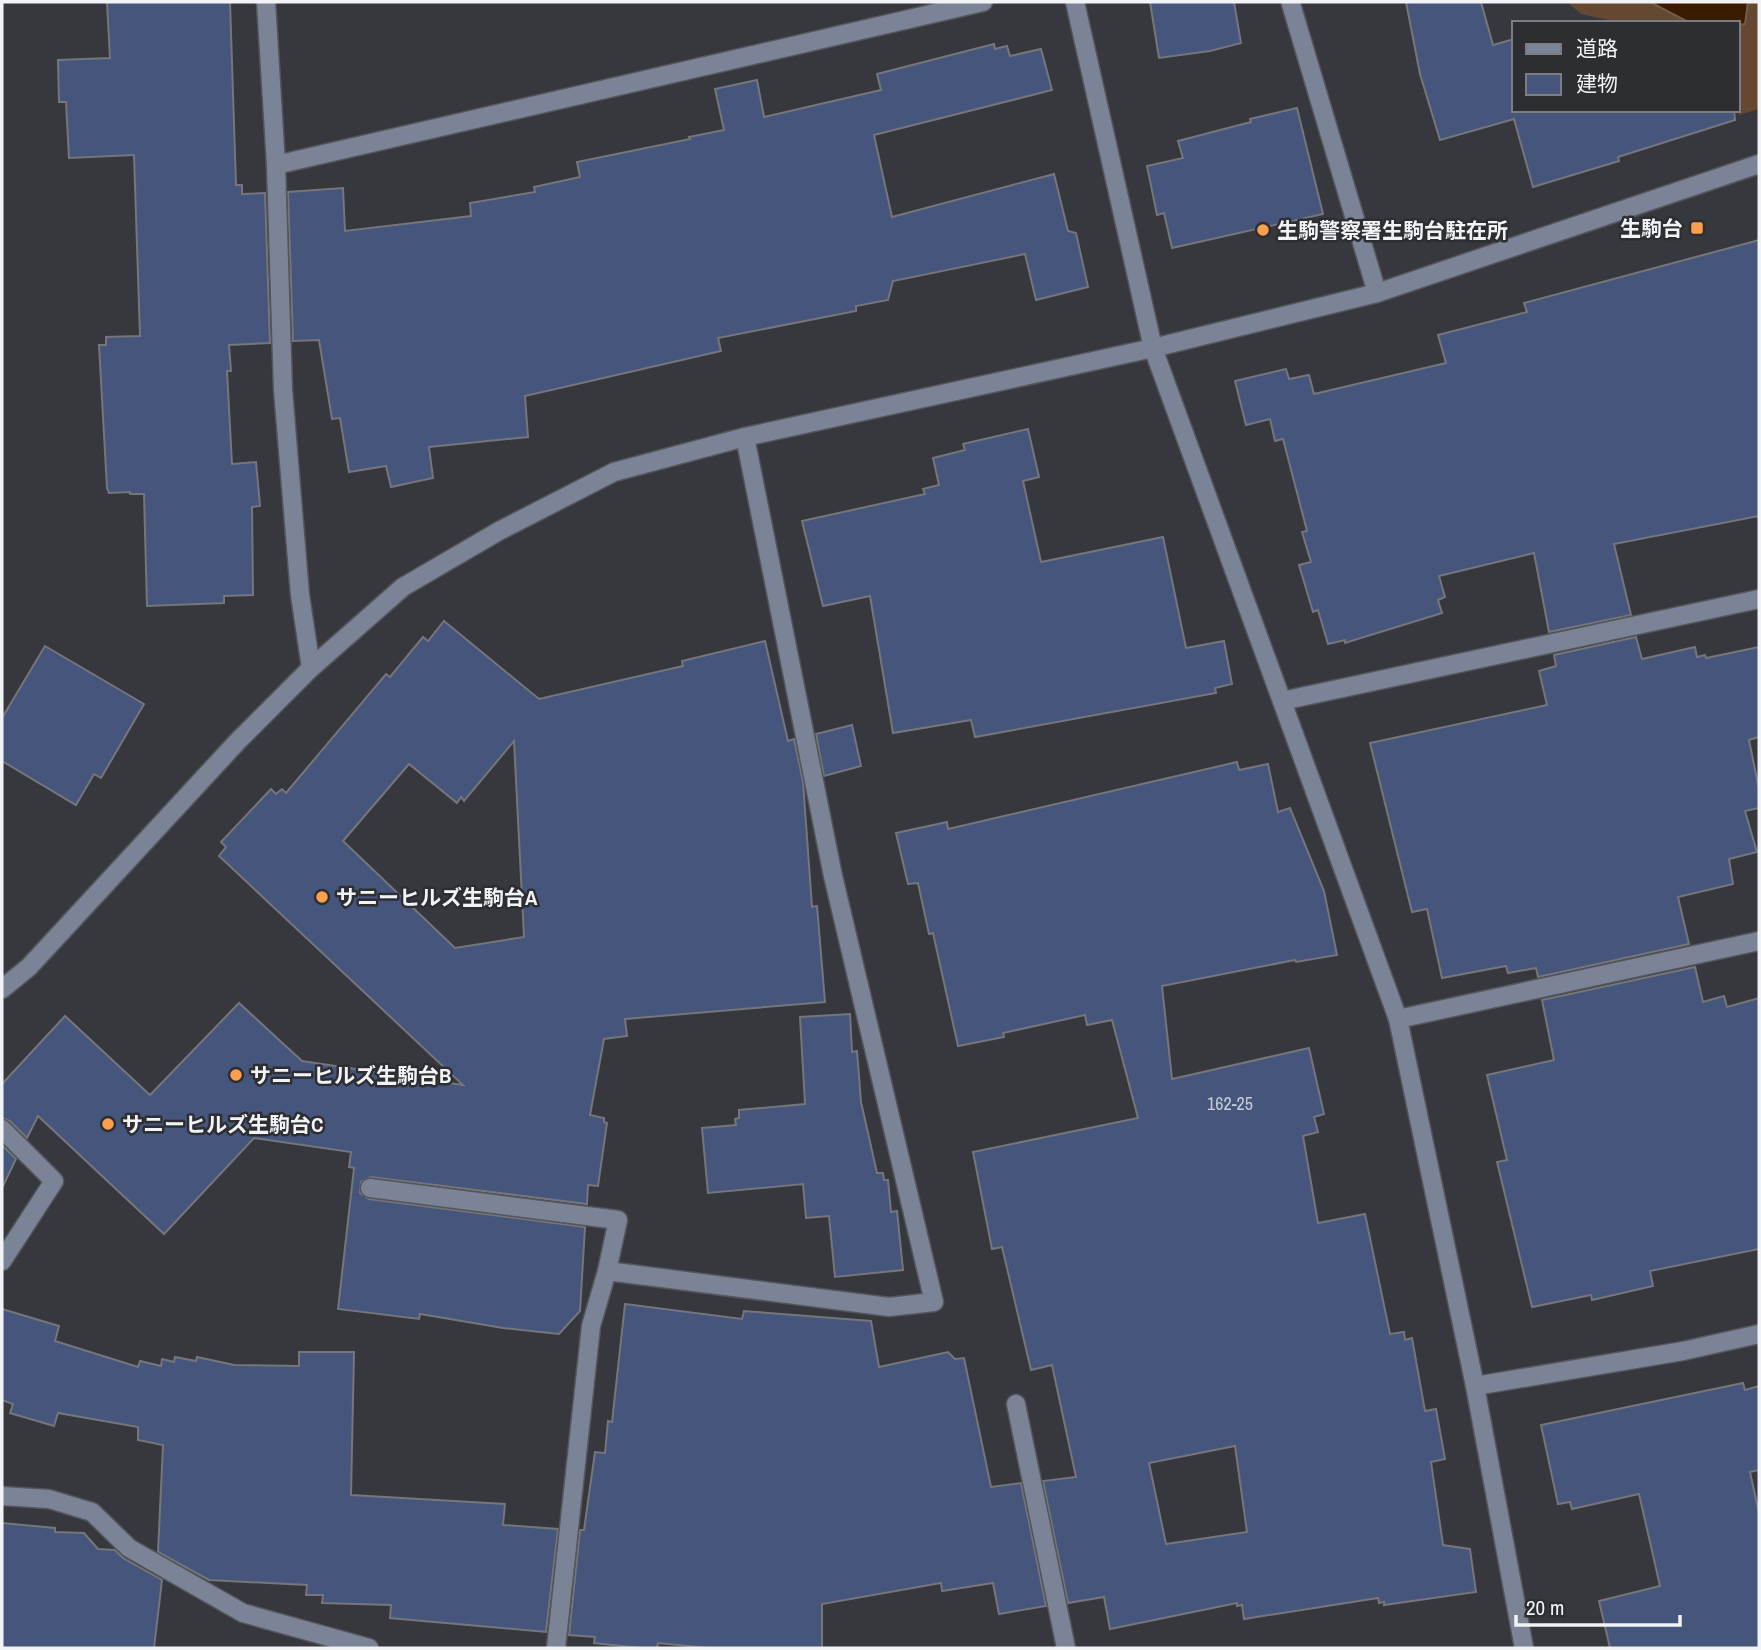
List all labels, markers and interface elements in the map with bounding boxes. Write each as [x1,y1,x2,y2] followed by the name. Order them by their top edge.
[1512,21,1740,112] legend
[1576,34,1618,63] text: 道路
[1576,69,1618,98] text: 建物
[1620,214,1683,243] place label: 生駒台
[1277,216,1508,245] place label: 生駒警察署生駒台駐在所
[1689,220,1705,236] marker: 生駒台
[1255,222,1271,238] marker: 生駒警察署生駒台駐在所
[336,883,538,912] place label: サニーヒルズ生駒台A
[314,889,330,905] marker: サニーヒルズ生駒台A
[250,1061,451,1090] place label: サニーヒルズ生駒台B
[228,1067,244,1083] marker: サニーヒルズ生駒台B
[1207,1091,1253,1116] house number: 162-25
[122,1110,323,1139] place label: サニーヒルズ生駒台C
[100,1116,116,1132] marker: サニーヒルズ生駒台C
[1516,1584,1680,1628] scale bar
[1526,1593,1564,1622] text: 20 m

